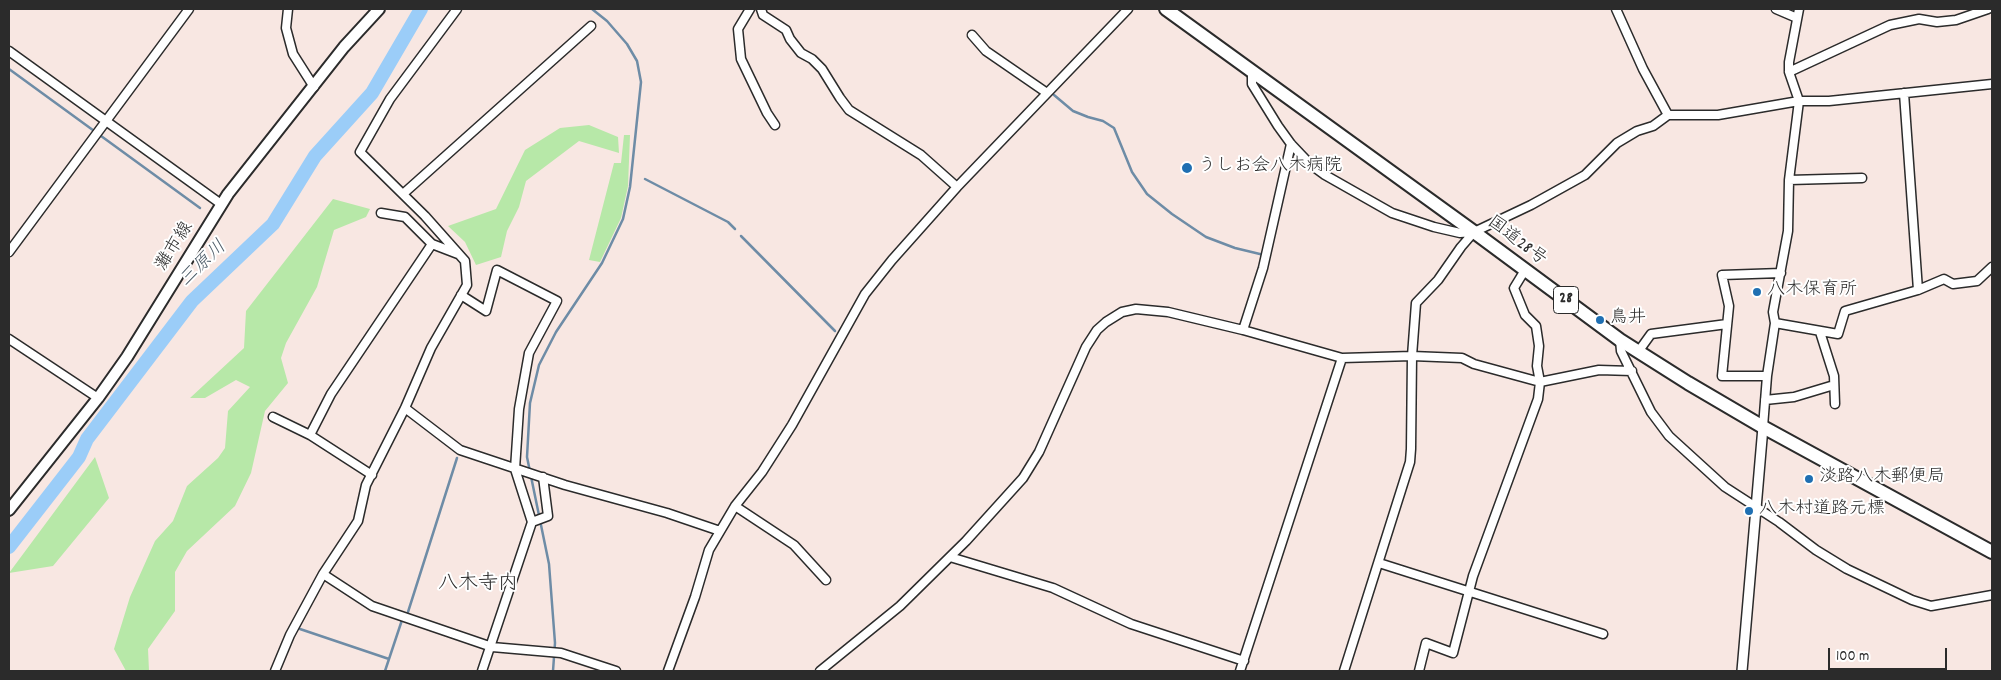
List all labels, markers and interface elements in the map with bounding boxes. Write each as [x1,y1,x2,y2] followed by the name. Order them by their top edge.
[1198,157,1342,179] place label: うしお会八木病院
[1180,161,1194,175] marker: うしお会八木病院
[1482,213,1550,271] street label: 国道28号
[153,218,199,276] street label: 灘市線
[176,237,232,293] water label: 三原川
[1767,281,1857,303] place label: 八木保育所
[1554,286,1578,314] road number: 28
[1751,286,1763,298] marker: 八木保育所
[1610,309,1646,331] place label: 鳥井
[1594,314,1606,326] marker: 鳥井
[1819,468,1945,490] place label: 淡路八木郵便局
[1803,473,1815,485] marker: 淡路八木郵便局
[1759,500,1885,522] place label: 八木村道路元標
[1743,505,1755,517] marker: 八木村道路元標
[438,573,518,597] district label: 八木寺内
[1831,638,1950,670] scale bar
[1836,646,1869,668] text: 100 m

